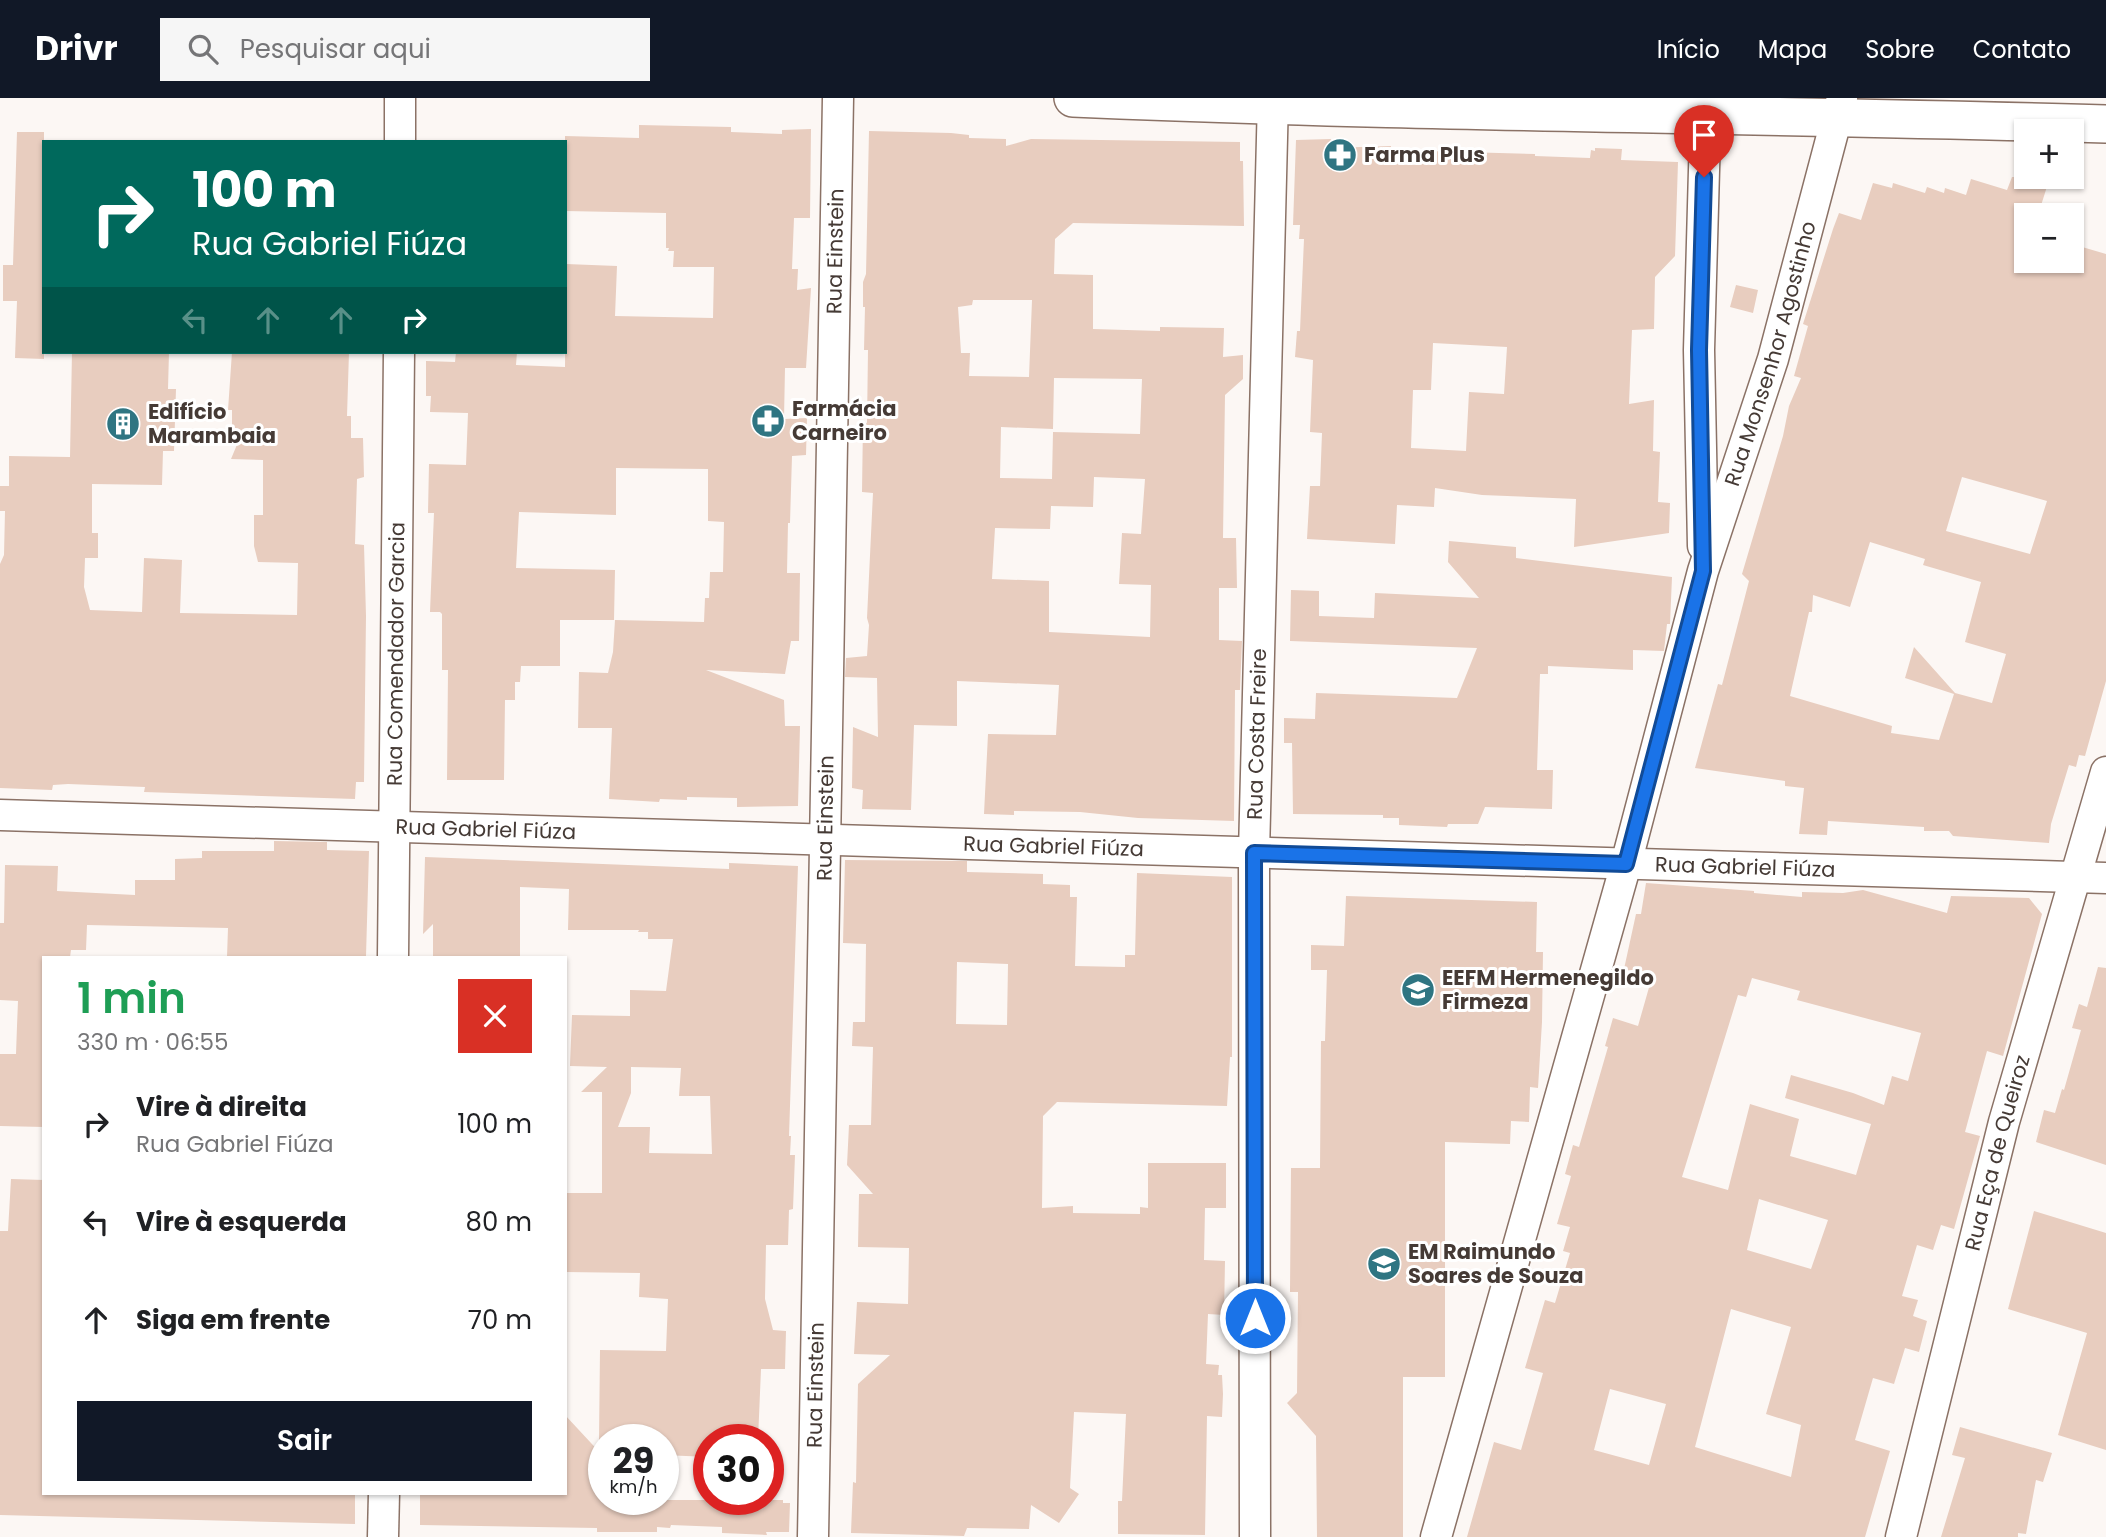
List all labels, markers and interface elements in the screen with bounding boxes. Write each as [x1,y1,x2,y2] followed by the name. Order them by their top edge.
[160,18,650,81] search box
[35,25,118,72] text: Drivr
[184,30,222,68] icon: search
[240,31,431,67] text: Pesquisar aqui
[1657,33,1720,66] text: Início
[1758,33,1827,66] text: Mapa
[1865,33,1935,66] text: Sobre
[1973,33,2071,66] text: Contato
[1674,105,1734,177] pin
[1685,116,1723,154] icon: arrive
[2014,119,2084,273] map controls
[2014,119,2084,189] button: +
[1321,136,1359,174] pharmacy icon: Farma Plus
[1364,140,1485,169] place label: Farma Plus
[192,156,337,224] text: 100 m
[77,168,168,259] icon: right
[819,188,850,314] street label: Rua Einstein
[2014,203,2084,273] button: −
[1717,218,1823,490] street label: Rua Monsenhor Agostinho
[192,221,467,266] text: Rua Gabriel Fiúza
[176,301,214,339] icon: left
[249,301,287,339] icon: ahead
[322,301,360,339] icon: ahead
[395,301,433,339] icon: right
[792,394,896,447] place label: Farmácia Carneiro
[148,397,276,450] place label: Edifício Marambaia
[749,402,787,440] pharmacy icon: Farmácia Carneiro
[104,405,142,443] building icon: Edifício Marambaia
[380,522,411,786] street label: Rua Comendador Garcia
[1240,648,1273,820] street label: Rua Costa Freire
[809,755,841,881] street label: Rua Einstein
[395,812,576,846] street label: Rua Gabriel Fiúza
[963,829,1144,863] street label: Rua Gabriel Fiúza
[1655,850,1836,884] street label: Rua Gabriel Fiúza
[1442,963,1654,1016] place label: EEFM Hermenegildo Firmeza
[77,969,186,1028] text: 1 min
[1399,971,1437,1009] school or university icon: EEFM Hermenegildo Firmeza
[458,979,532,1053] button: close
[77,1026,228,1058] text: 330 m · 06:55
[1958,1051,2037,1254] street label: Rua Eça de Queiroz
[136,1089,307,1125] text: Vire à direita
[77,1105,115,1143] icon: right
[457,1106,532,1142] text: 100 m
[136,1128,334,1160] text: Rua Gabriel Fiúza
[77,1203,115,1241] icon: left
[136,1204,347,1240] text: Vire à esquerda
[466,1204,532,1240] text: 80 m
[1408,1237,1583,1290] place label: EM Raimundo Soares de Souza
[1365,1245,1403,1283] school or university icon: EM Raimundo Soares de Souza
[1218,1281,1292,1355] position arrow
[77,1301,115,1339] icon: ahead
[136,1302,330,1338] text: Siga em frente
[468,1302,532,1338] text: 70 m
[800,1322,831,1448] street label: Rua Einstein
[77,1401,532,1481] button: Sair
[693,1424,784,1515] speed limit sign: 30
[613,1436,654,1485] text: 29
[610,1474,657,1499] text: km/h

